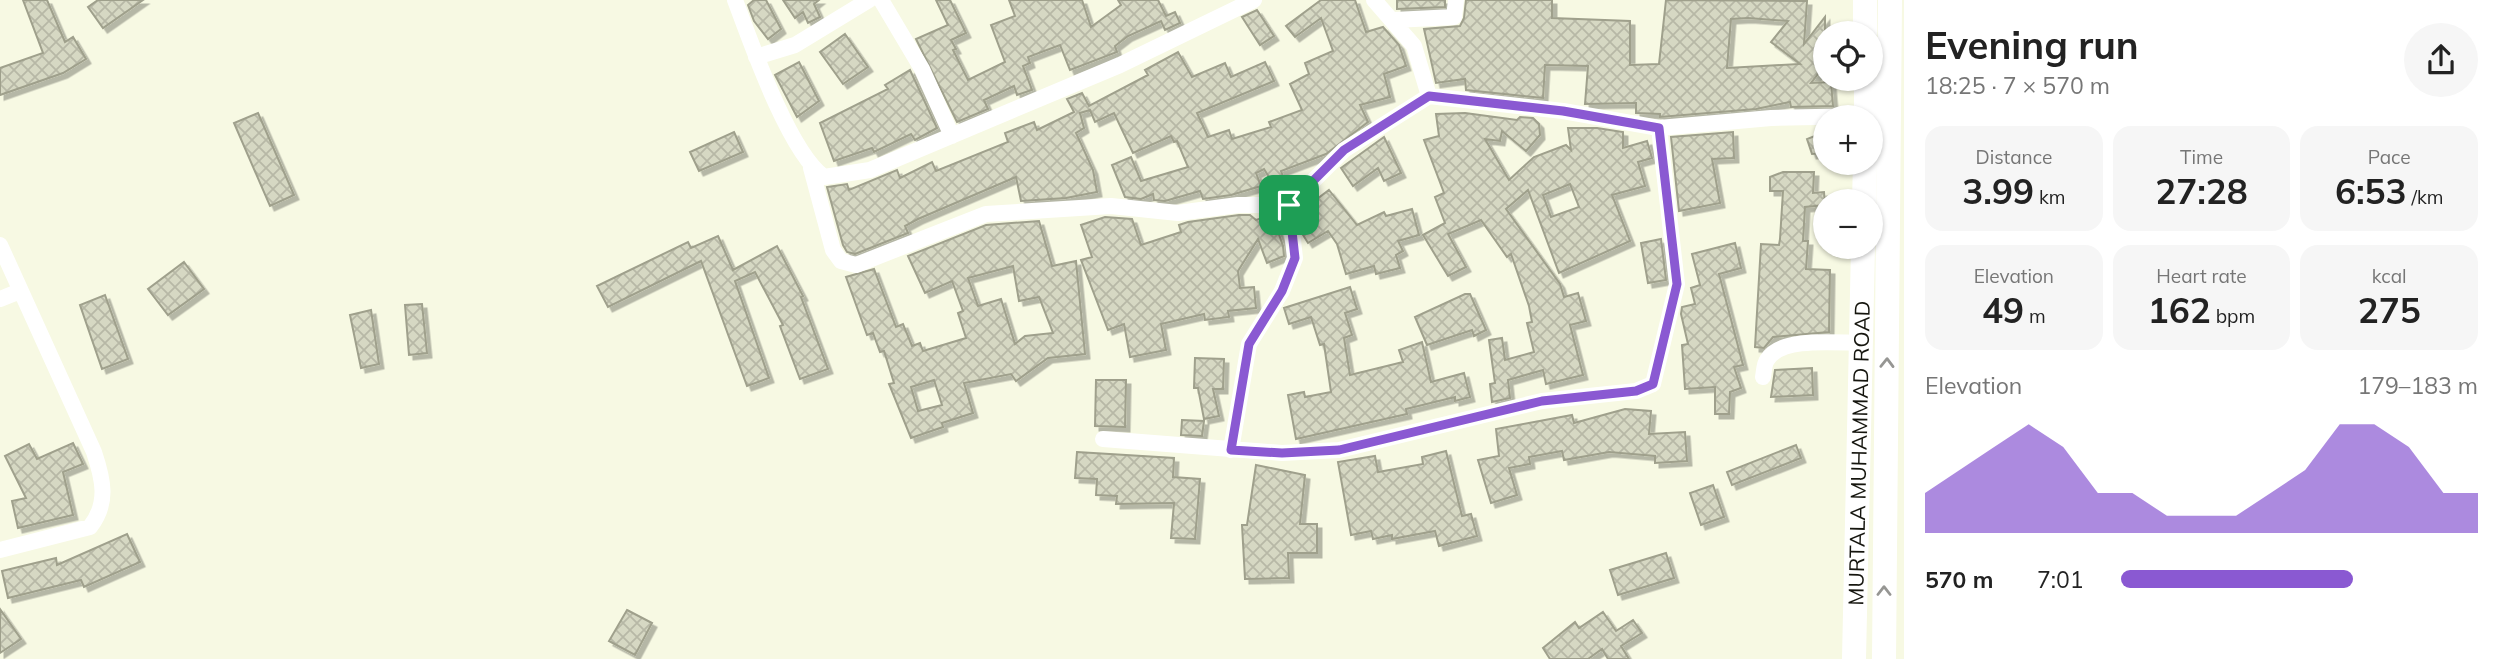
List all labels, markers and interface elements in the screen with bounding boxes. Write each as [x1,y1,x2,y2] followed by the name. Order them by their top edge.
[1813,21,1883,259] map controls
[1813,21,1883,91] button: locate
[1925,21,2139,69] text: Evening run
[2404,23,2478,97] button: share
[1925,71,2110,100] text: 18:25 · 7 × 570 m
[1813,105,1883,175] button: +
[1975,145,2052,169] text: Distance
[2180,145,2223,169] text: Time
[2368,145,2411,169] text: Pace
[1962,169,2034,213] text: 3.99
[2155,169,2248,213] text: 27:28
[2335,169,2407,213] text: 6:53
[1259,175,1319,235] pin
[2034,185,2065,209] text: km
[2407,185,2443,209] text: /km
[1270,186,1308,224] icon: arrive
[1813,189,1883,259] button: −
[1974,264,2054,288] text: Elevation
[2156,264,2247,288] text: Heart rate
[2372,264,2407,288] text: kcal
[1982,288,2024,332] text: 49
[2148,288,2211,332] text: 162
[2358,288,2421,332] text: 275
[1842,300,1875,606] street label: MURTALA MUHAMMAD ROAD
[2024,304,2046,328] text: m
[2211,304,2255,328] text: bpm
[1879,358,1894,369] one-way arrow
[1925,371,2022,400] text: Elevation
[2357,371,2478,400] text: 179–183 m
[1925,565,1993,594] text: 570 m
[2037,565,2084,594] text: 7:01
[1877,585,1892,596] one-way arrow

